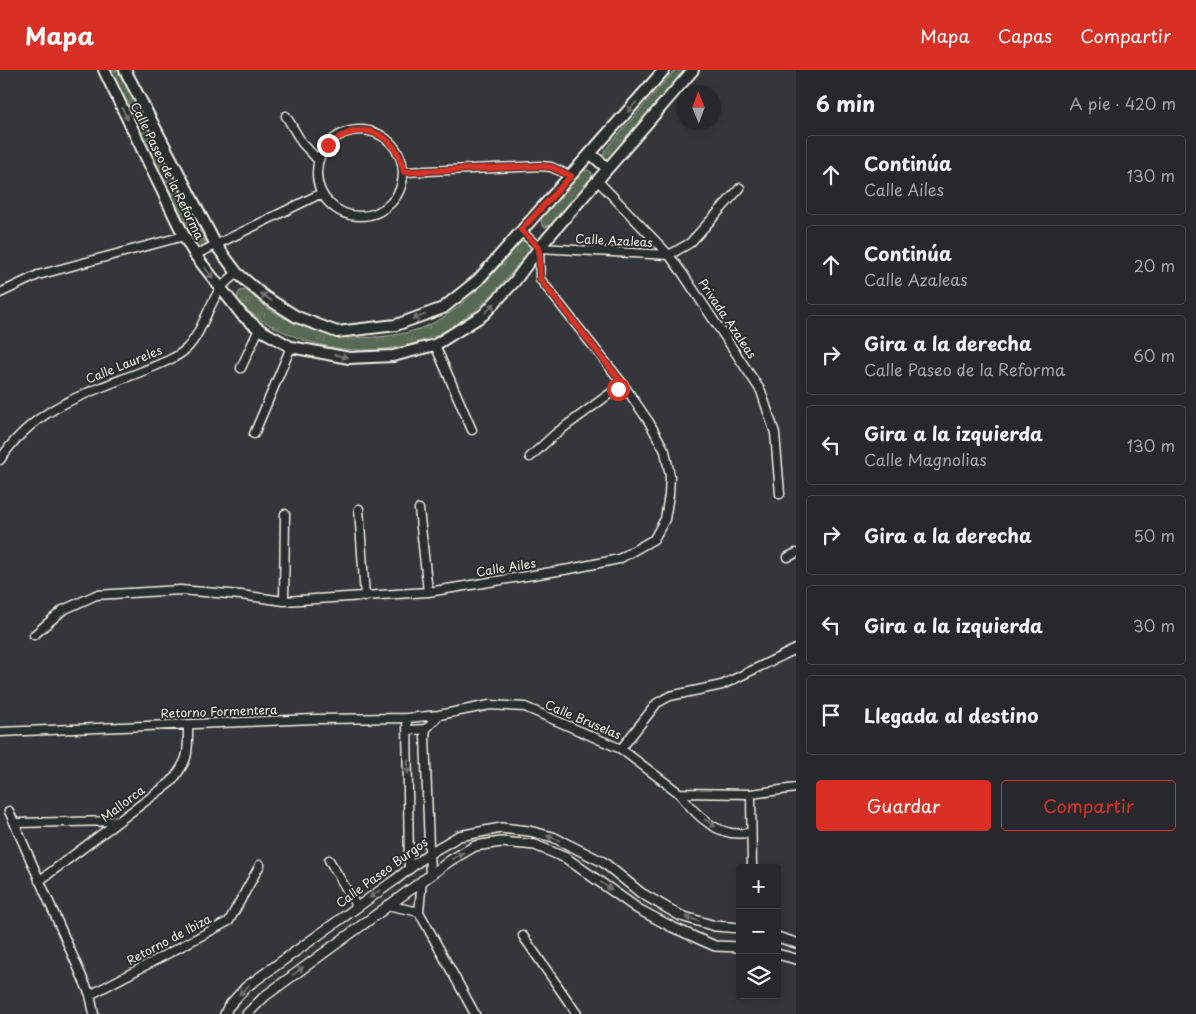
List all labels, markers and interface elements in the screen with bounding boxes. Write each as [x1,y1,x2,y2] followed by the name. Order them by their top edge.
[25,17,94,53] text: Mapa
[920,22,970,49] text: Mapa
[998,22,1052,49] text: Capas
[1080,22,1171,49] text: Compartir
[676,85,721,130] north arrow
[816,87,875,119] text: 6 min
[1070,91,1176,115] text: A pie · 420 m
[127,99,209,243] street label: Calle Paseo de la Reforma
[626,100,638,112] one-way arrow
[122,107,130,121] one-way arrow
[317,134,340,157] route end
[864,149,952,177] text: Continúa
[817,161,845,189] icon: ahead
[1127,163,1175,187] text: 130 m
[864,177,944,201] text: Calle Ailes
[575,229,654,251] street label: Calle Azaleas
[864,239,952,267] text: Continúa
[817,251,845,279] icon: ahead
[1134,253,1175,277] text: 20 m
[204,266,214,280] one-way arrow
[864,267,967,291] text: Calle Azaleas
[694,275,762,362] street label: Privada Azaleas
[259,292,273,302] one-way arrow
[484,302,496,314] one-way arrow
[411,314,426,321] one-way arrow
[864,329,1032,357] text: Gira a la derecha
[83,340,165,388] street label: Calle Laureles
[817,341,845,369] icon: right
[1133,343,1175,367] text: 60 m
[333,353,349,361] one-way arrow
[864,357,1065,381] text: Calle Paseo de la Reforma
[607,378,630,401] route start
[864,419,1043,447] text: Gira a la izquierda
[817,431,845,459] icon: left
[1127,433,1175,457] text: 130 m
[864,447,987,471] text: Calle Magnolias
[817,521,845,549] icon: right
[864,521,1032,549] text: Gira a la derecha
[1134,523,1175,547] text: 50 m
[475,553,537,581] street label: Calle Ailes
[817,611,845,639] icon: left
[864,611,1043,639] text: Gira a la izquierda
[1133,613,1175,637] text: 30 m
[543,695,625,743] street label: Calle Bruselas
[160,700,278,722] street label: Retorno Formentera
[817,701,845,729] icon: arrive
[864,701,1038,729] text: Llegada al destino
[404,759,412,775] one-way arrow
[97,780,149,826] street label: Mallorca
[816,780,991,831] button: Guardar
[1001,780,1176,831] button: Compartir
[703,818,717,828] one-way arrow
[332,832,431,912] street label: Calle Paseo Burgos
[545,834,560,842] one-way arrow
[450,852,465,860] one-way arrow
[736,864,781,999] map controls
[736,864,781,909] button: +
[599,881,613,891] one-way arrow
[369,889,382,899] one-way arrow
[123,909,214,969] street label: Retorno de Ibiza
[736,909,781,954] button: −
[684,915,699,923] one-way arrow
[736,954,781,999] button: layers
[291,966,304,977] one-way arrow
[238,983,250,995] one-way arrow

